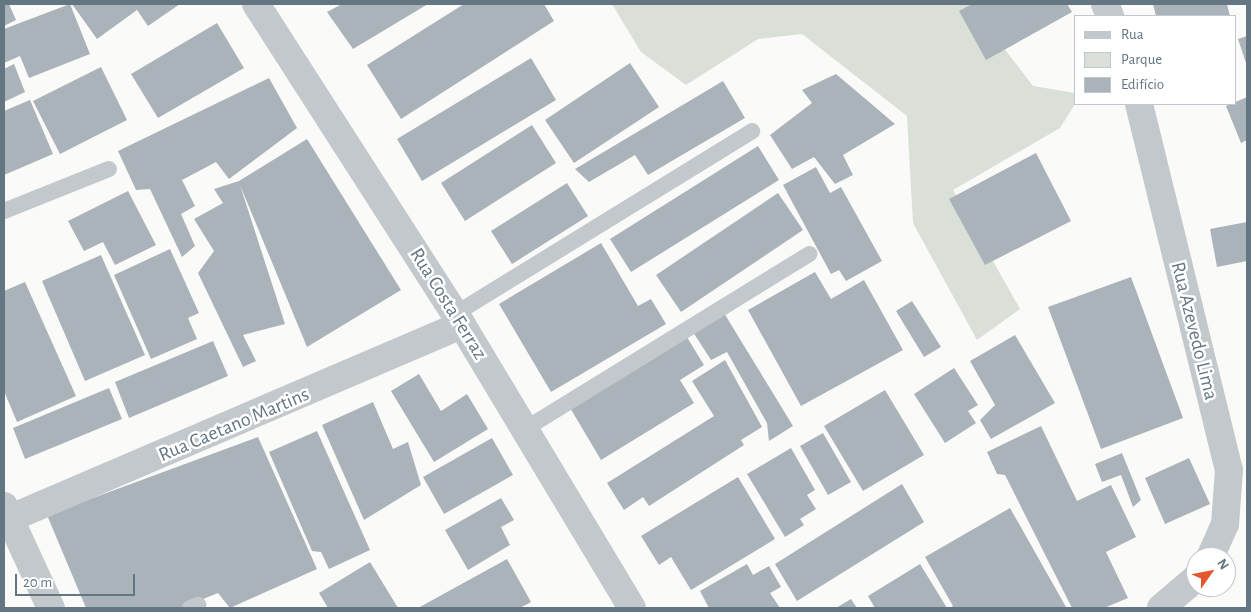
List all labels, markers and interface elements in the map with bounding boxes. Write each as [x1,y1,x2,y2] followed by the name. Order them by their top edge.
[1074,15,1236,105] legend
[1121,27,1144,42] text: Rua
[1121,52,1162,67] text: Parque
[1121,77,1164,92] text: Edifício
[404,244,492,364] street label: Rua Costa Ferraz
[1165,259,1223,403] street label: Rua Azevedo Lima
[155,382,313,468] street label: Rua Caetano Martins
[1186,547,1236,597] north arrow
[1214,556,1231,572] text: N
[18,564,138,596] scale bar
[23,575,52,590] text: 20 m

